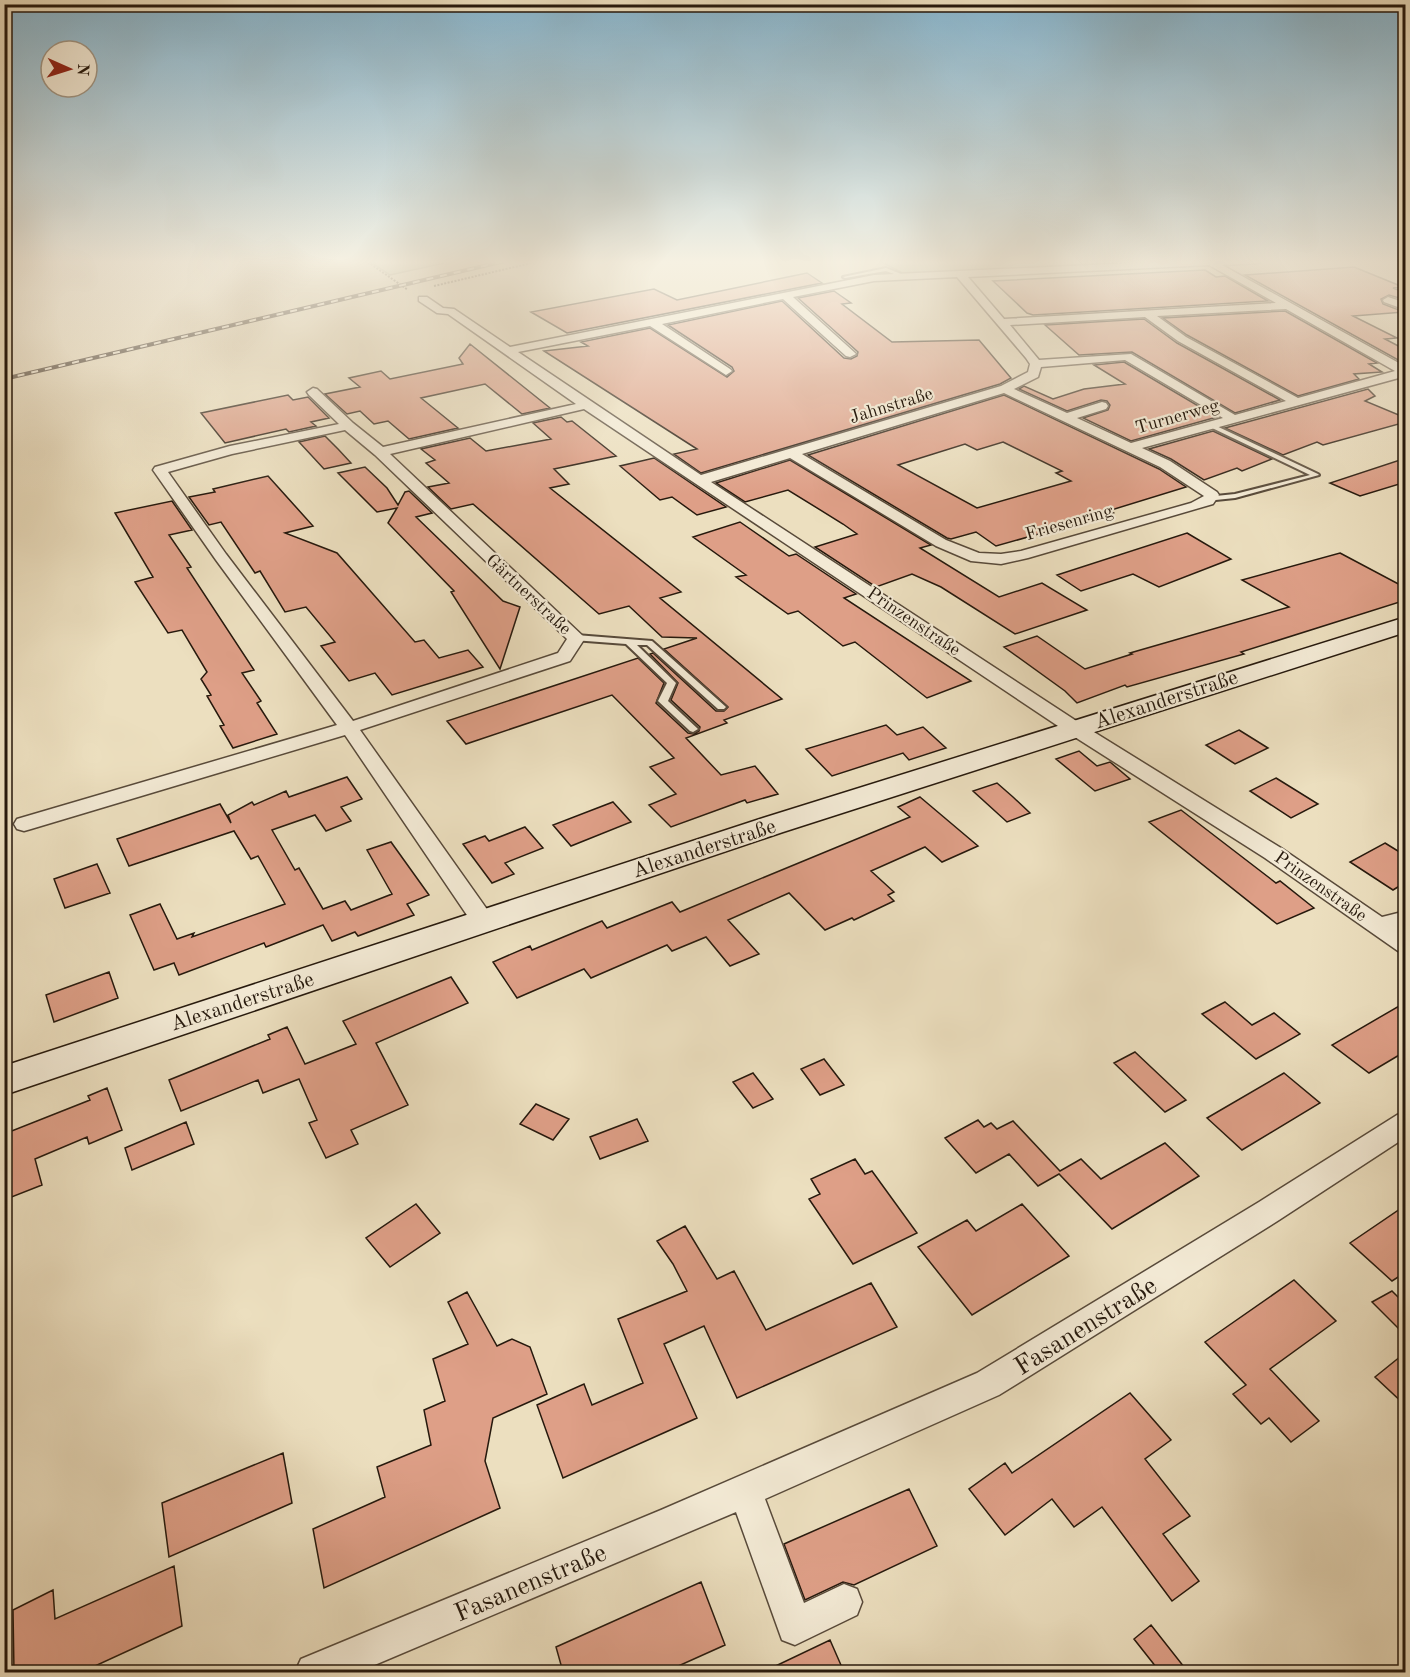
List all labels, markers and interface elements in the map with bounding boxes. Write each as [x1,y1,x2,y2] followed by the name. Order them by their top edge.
[39,39,99,99] north arrow
[74,63,90,77] text: N
[847,385,935,427] street label: Jahnstraße
[1133,396,1222,438] street label: Turnerweg
[1023,502,1115,544] street label: Friesenring
[482,551,574,638] street label: Gärtnerstraße
[864,584,963,660] street label: Prinzenstraße
[1092,667,1241,733] street label: Alexanderstraße
[630,816,779,882] street label: Alexanderstraße
[1271,848,1370,925] street label: Prinzenstraße
[168,969,317,1035] street label: Alexanderstraße
[1010,1273,1162,1381] street label: Fasanenstraße
[451,1540,611,1628] street label: Fasanenstraße

